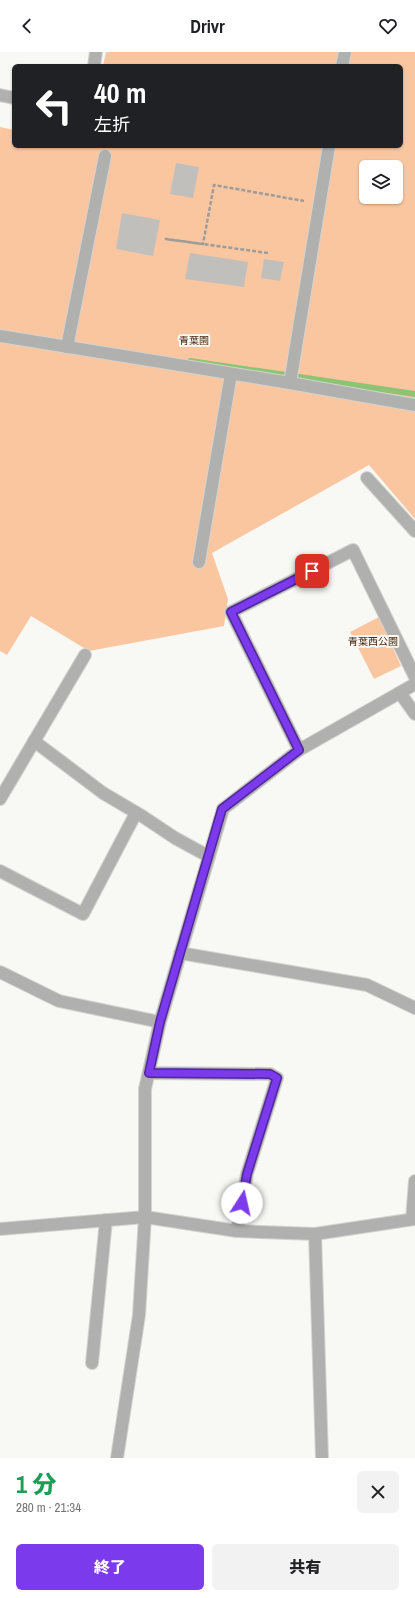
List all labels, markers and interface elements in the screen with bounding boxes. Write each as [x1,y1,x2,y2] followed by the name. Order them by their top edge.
[190,14,225,39] text: Drivr
[16,15,38,37] icon: back
[377,15,399,37] icon: heart
[94,74,146,112] text: 40 m
[28,80,80,132] icon: left
[94,112,130,137] text: 左折
[359,160,403,204] map controls
[359,160,403,204] button: layers
[179,334,209,347] park label: 青葉園
[295,554,329,588] pin
[301,560,323,582] icon: arrive
[348,635,398,648] park label: 青葉西公園
[221,1182,263,1224] position arrow
[16,1468,56,1500] text: 1 分
[357,1471,399,1513] button: close
[16,1499,81,1516] text: 280 m · 21:34
[16,1544,204,1590] button: 終了
[212,1544,399,1590] button: 共有

